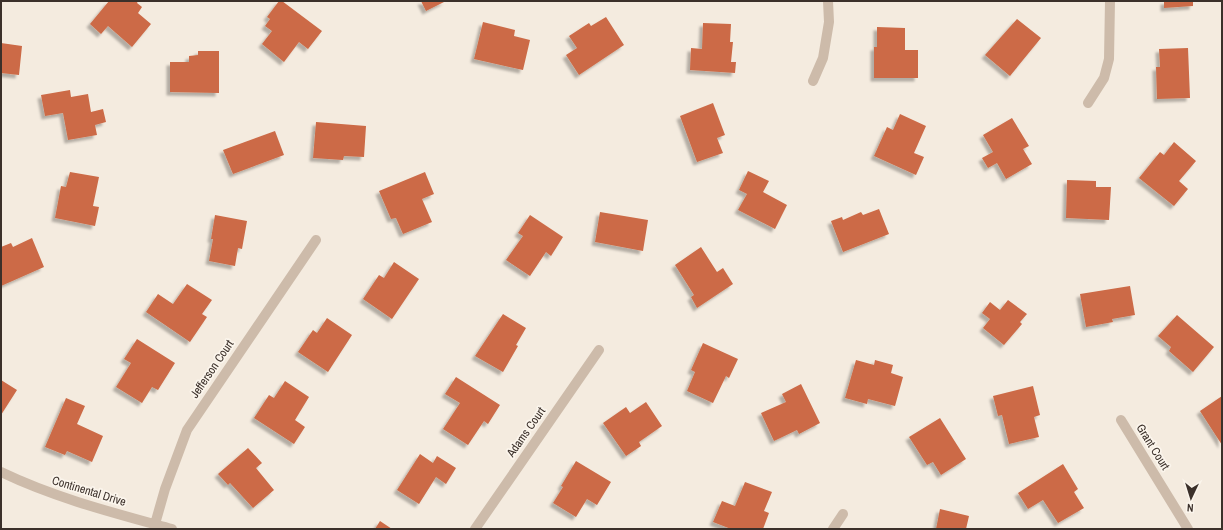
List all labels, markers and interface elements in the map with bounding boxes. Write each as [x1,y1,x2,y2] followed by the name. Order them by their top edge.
[187,336,238,401] street label: Jefferson Court
[502,404,549,461] street label: Adams Court
[1133,421,1174,473] street label: Grant Court
[50,472,128,510] street label: Continental Drive
[1171,478,1211,518] north arrow
[1187,501,1194,515] text: N

